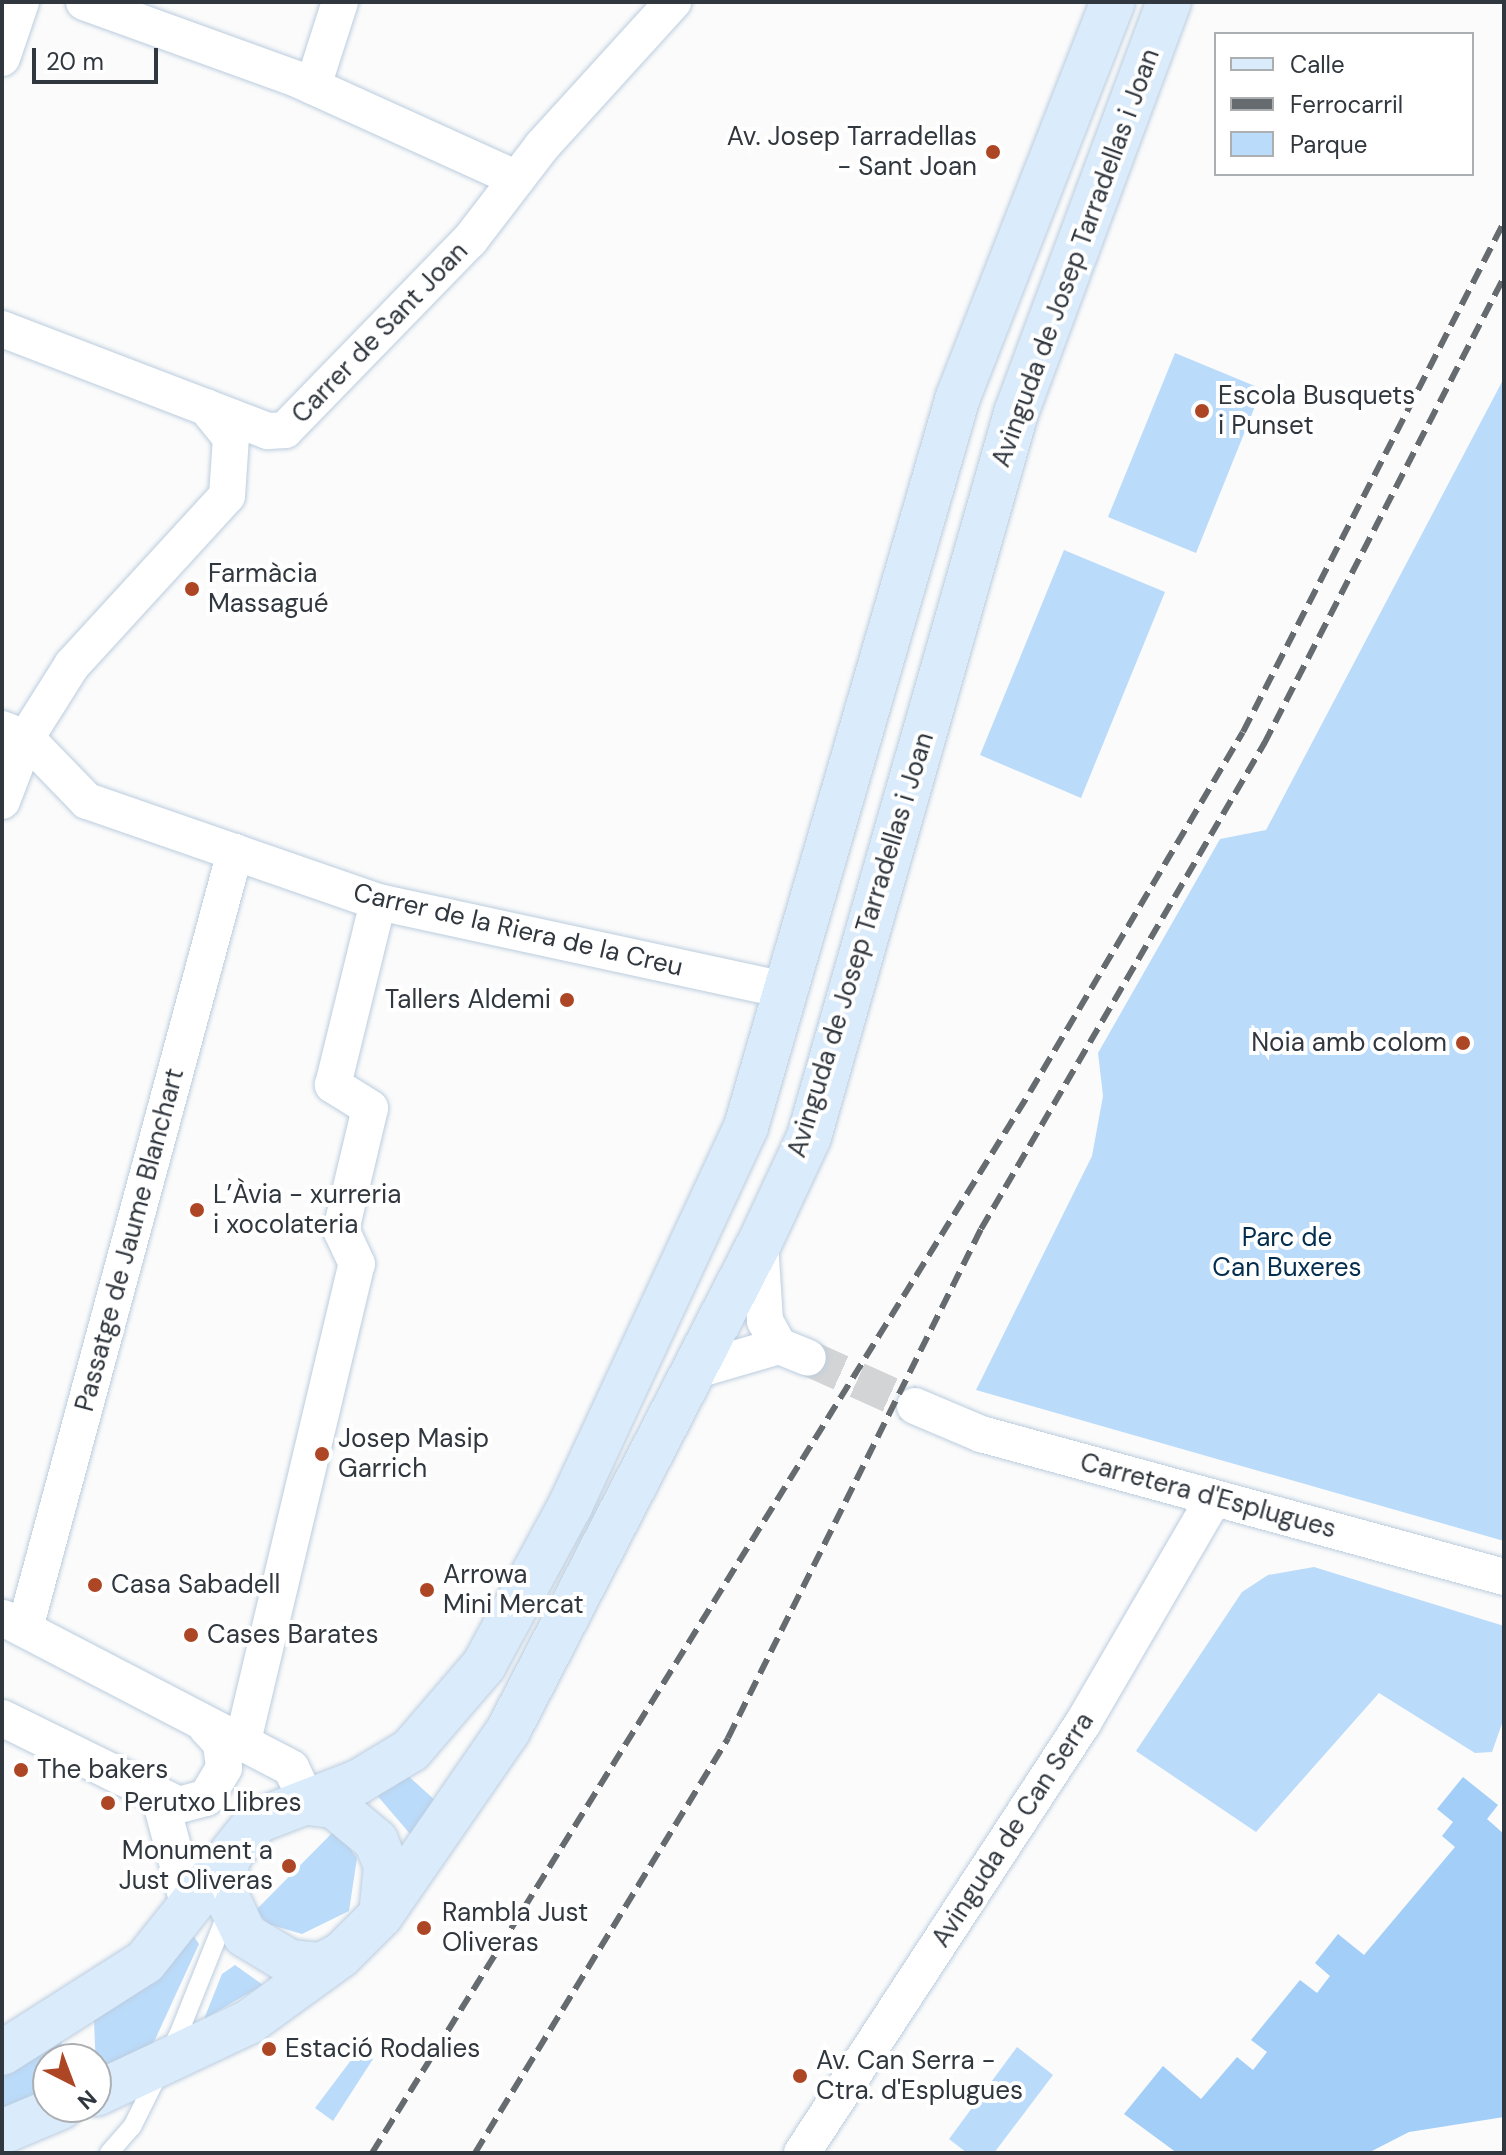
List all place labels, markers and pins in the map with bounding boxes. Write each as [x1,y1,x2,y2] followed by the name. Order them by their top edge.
[727,121,977,182] place label: Av. Josep Tarradellas - Sant Joan
[984,143,1002,161] marker: Av. Josep Tarradellas - Sant Joan
[1218,380,1415,442] place label: Escola Busquets i Punset
[1193,402,1211,420] marker: Escola Busquets i Punset
[208,558,328,620] place label: Farmàcia Massagué
[183,580,201,598] marker: Farmàcia Massagué
[385,984,551,1016] place label: Tallers Aldemi
[558,991,576,1009] marker: Tallers Aldemi
[1251,1027,1447,1059] place label: Noia amb colom
[1454,1034,1472,1052] marker: Noia amb colom
[213,1179,401,1240] place label: L’Àvia - xurreria i xocolateria
[188,1201,206,1219] marker: L’Àvia - xurreria i xocolateria
[338,1423,489,1484] place label: Josep Masip Garrich
[313,1445,331,1463] marker: Josep Masip Garrich
[443,1559,584,1620] place label: Arrowa Mini Mercat
[111,1569,280,1601] place label: Casa Sabadell
[86,1576,104,1594] marker: Casa Sabadell
[418,1581,436,1599] marker: Arrowa Mini Mercat
[207,1619,378,1651] place label: Cases Barates
[182,1626,200,1644] marker: Cases Barates
[37,1754,168,1786] place label: The bakers
[12,1761,30,1779] marker: The bakers
[124,1787,301,1819] place label: Perutxo Llibres
[99,1794,117,1812] marker: Perutxo Llibres
[119,1835,273,1896] place label: Monument a Just Oliveras
[280,1857,298,1875] marker: Monument a Just Oliveras
[442,1897,588,1958] place label: Rambla Just Oliveras
[413,1917,435,1939] marker: Rambla Just Oliveras
[285,2033,480,2065] place label: Estació Rodalies
[260,2040,278,2058] marker: Estació Rodalies
[816,2045,1023,2106] place label: Av. Can Serra - Ctra. d'Esplugues
[791,2067,809,2085] marker: Av. Can Serra - Ctra. d'Esplugues

